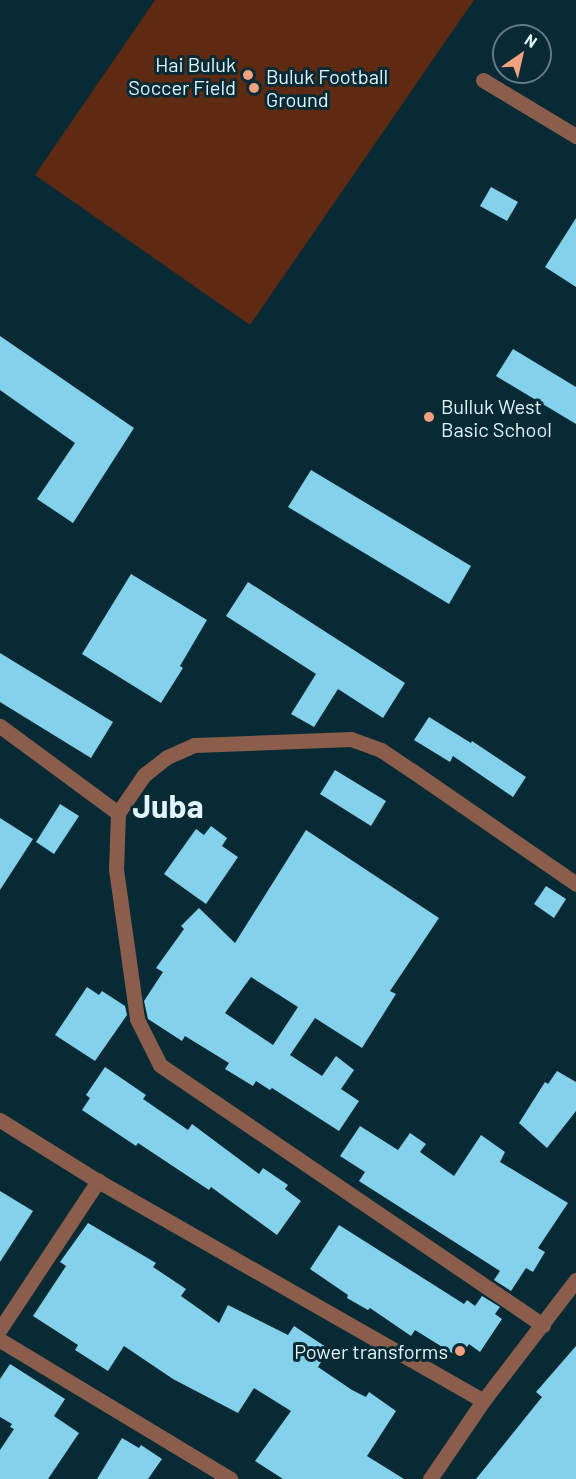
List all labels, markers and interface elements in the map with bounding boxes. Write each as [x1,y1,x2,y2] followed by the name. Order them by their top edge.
[492,24,552,84] north arrow
[521,29,541,51] text: N
[128,52,236,99] place label: Hai Buluk Soccer Field
[266,64,388,111] place label: Buluk Football Ground
[241,68,255,82] marker: Hai Buluk Soccer Field
[247,81,261,95] marker: Buluk Football Ground
[441,394,552,441] place label: Bulluk West Basic School
[422,410,436,424] marker: Bulluk West Basic School
[132,786,204,824] district label: Juba
[294,1339,448,1363] place label: Power transforms
[453,1344,467,1358] marker: Power transforms

